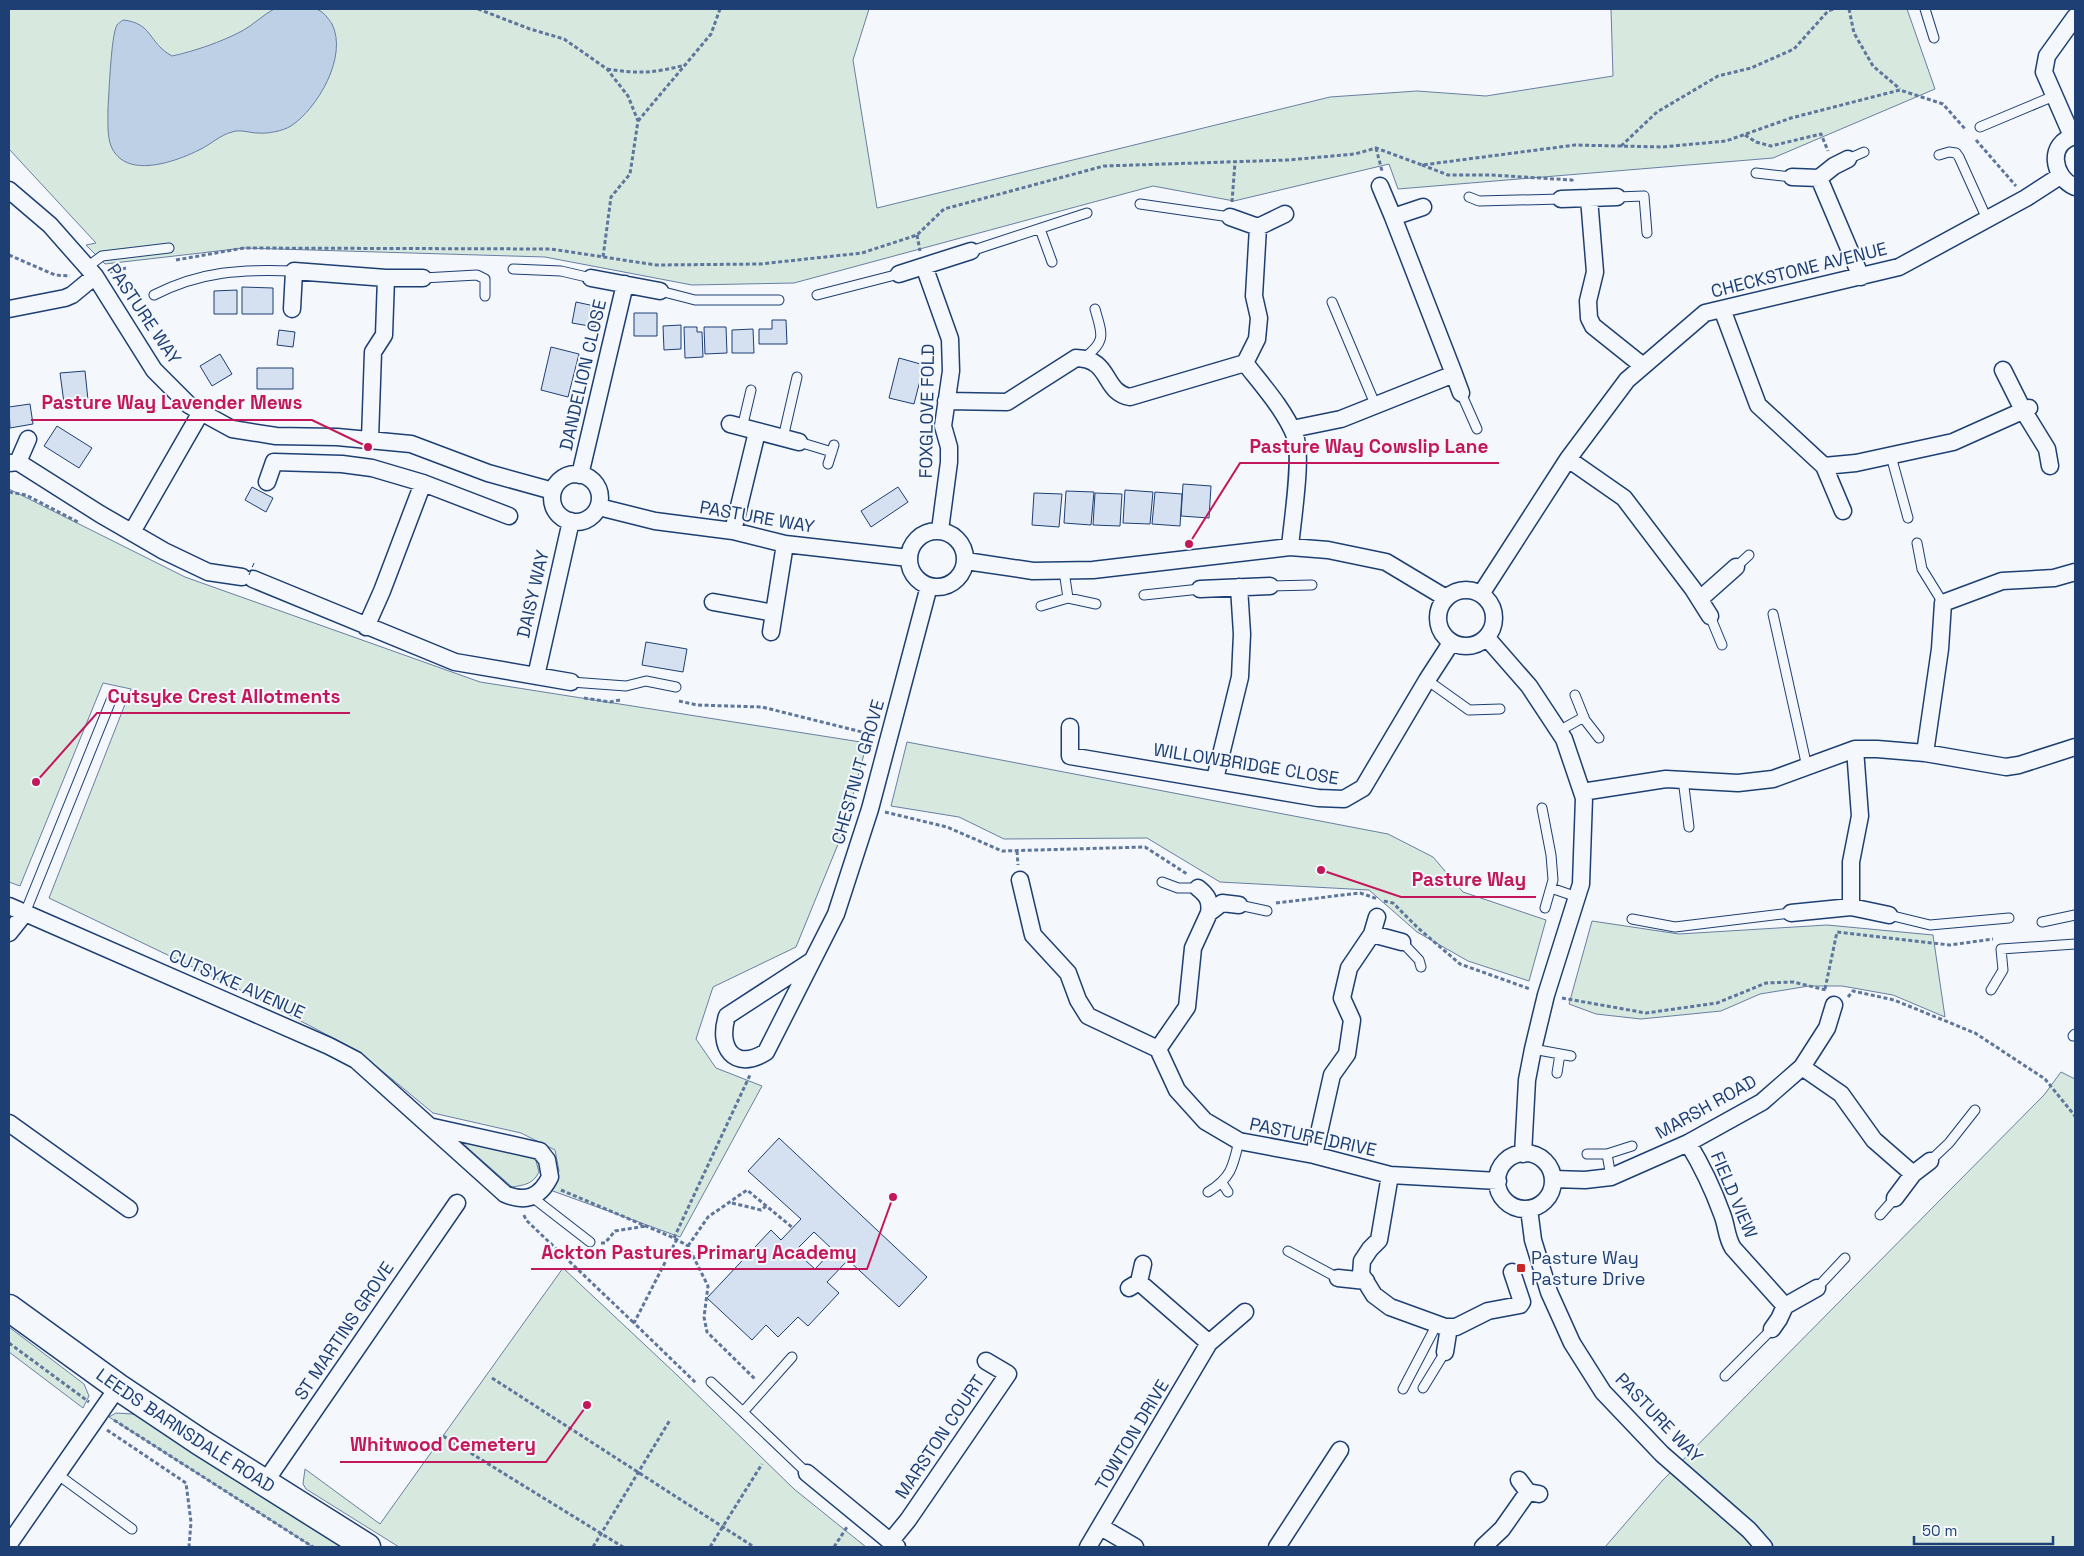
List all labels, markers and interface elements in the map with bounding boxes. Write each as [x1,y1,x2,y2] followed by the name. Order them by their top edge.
[1708,236,1889,303] street label: CHECKSTONE AVENUE
[102,259,186,368] street label: PASTURE WAY
[554,297,611,453] street label: DANDELION CLOSE
[914,343,939,479] street label: FOXGLOVE FOLD
[31,386,312,420] callout: Pasture Way Lavender Mews
[42,390,302,415] text: Pasture Way Lavender Mews
[1240,429,1499,463] callout: Pasture Way Cowslip Lane
[1249,434,1489,459] text: Pasture Way Cowslip Lane
[698,495,816,538] street label: PASTURE WAY
[511,548,554,640] street label: DAISY WAY
[97,679,350,713] callout: Cutsyke Crest Allotments
[108,684,341,709] text: Cutsyke Crest Allotments
[826,697,889,847] street label: CHESTNUT GROVE
[1152,737,1341,790] street label: WILLOWBRIDGE CLOSE
[1401,863,1536,897] callout: Pasture Way
[1412,867,1526,892] text: Pasture Way
[166,943,309,1024] street label: CUTSYKE AVENUE
[1651,1069,1760,1144] street label: MARSH ROAD
[1248,1112,1379,1161] street label: PASTURE DRIVE
[1706,1148,1763,1242] street label: FIELD VIEW
[531,1235,867,1269] callout: Ackton Pastures Primary Academy
[541,1240,857,1265] text: Ackton Pastures Primary Academy
[1531,1246,1645,1290] place label: Pasture Way Pasture Drive
[289,1257,398,1404] street label: ST MARTINS GROVE
[1515,1262,1527,1274] marker: Pasture Way Pasture Drive
[92,1363,279,1497] street label: LEEDS BARNSDALE ROAD
[1611,1368,1708,1468] street label: PASTURE WAY
[890,1370,990,1503] street label: MARSTON COURT
[1089,1375,1174,1494] street label: TOWTON DRIVE
[340,1428,546,1462] callout: Whitwood Cemetery
[350,1432,536,1457] text: Whitwood Cemetery
[1914,1514,2053,1546] scale bar
[1922,1521,1957,1540] text: 50 m

